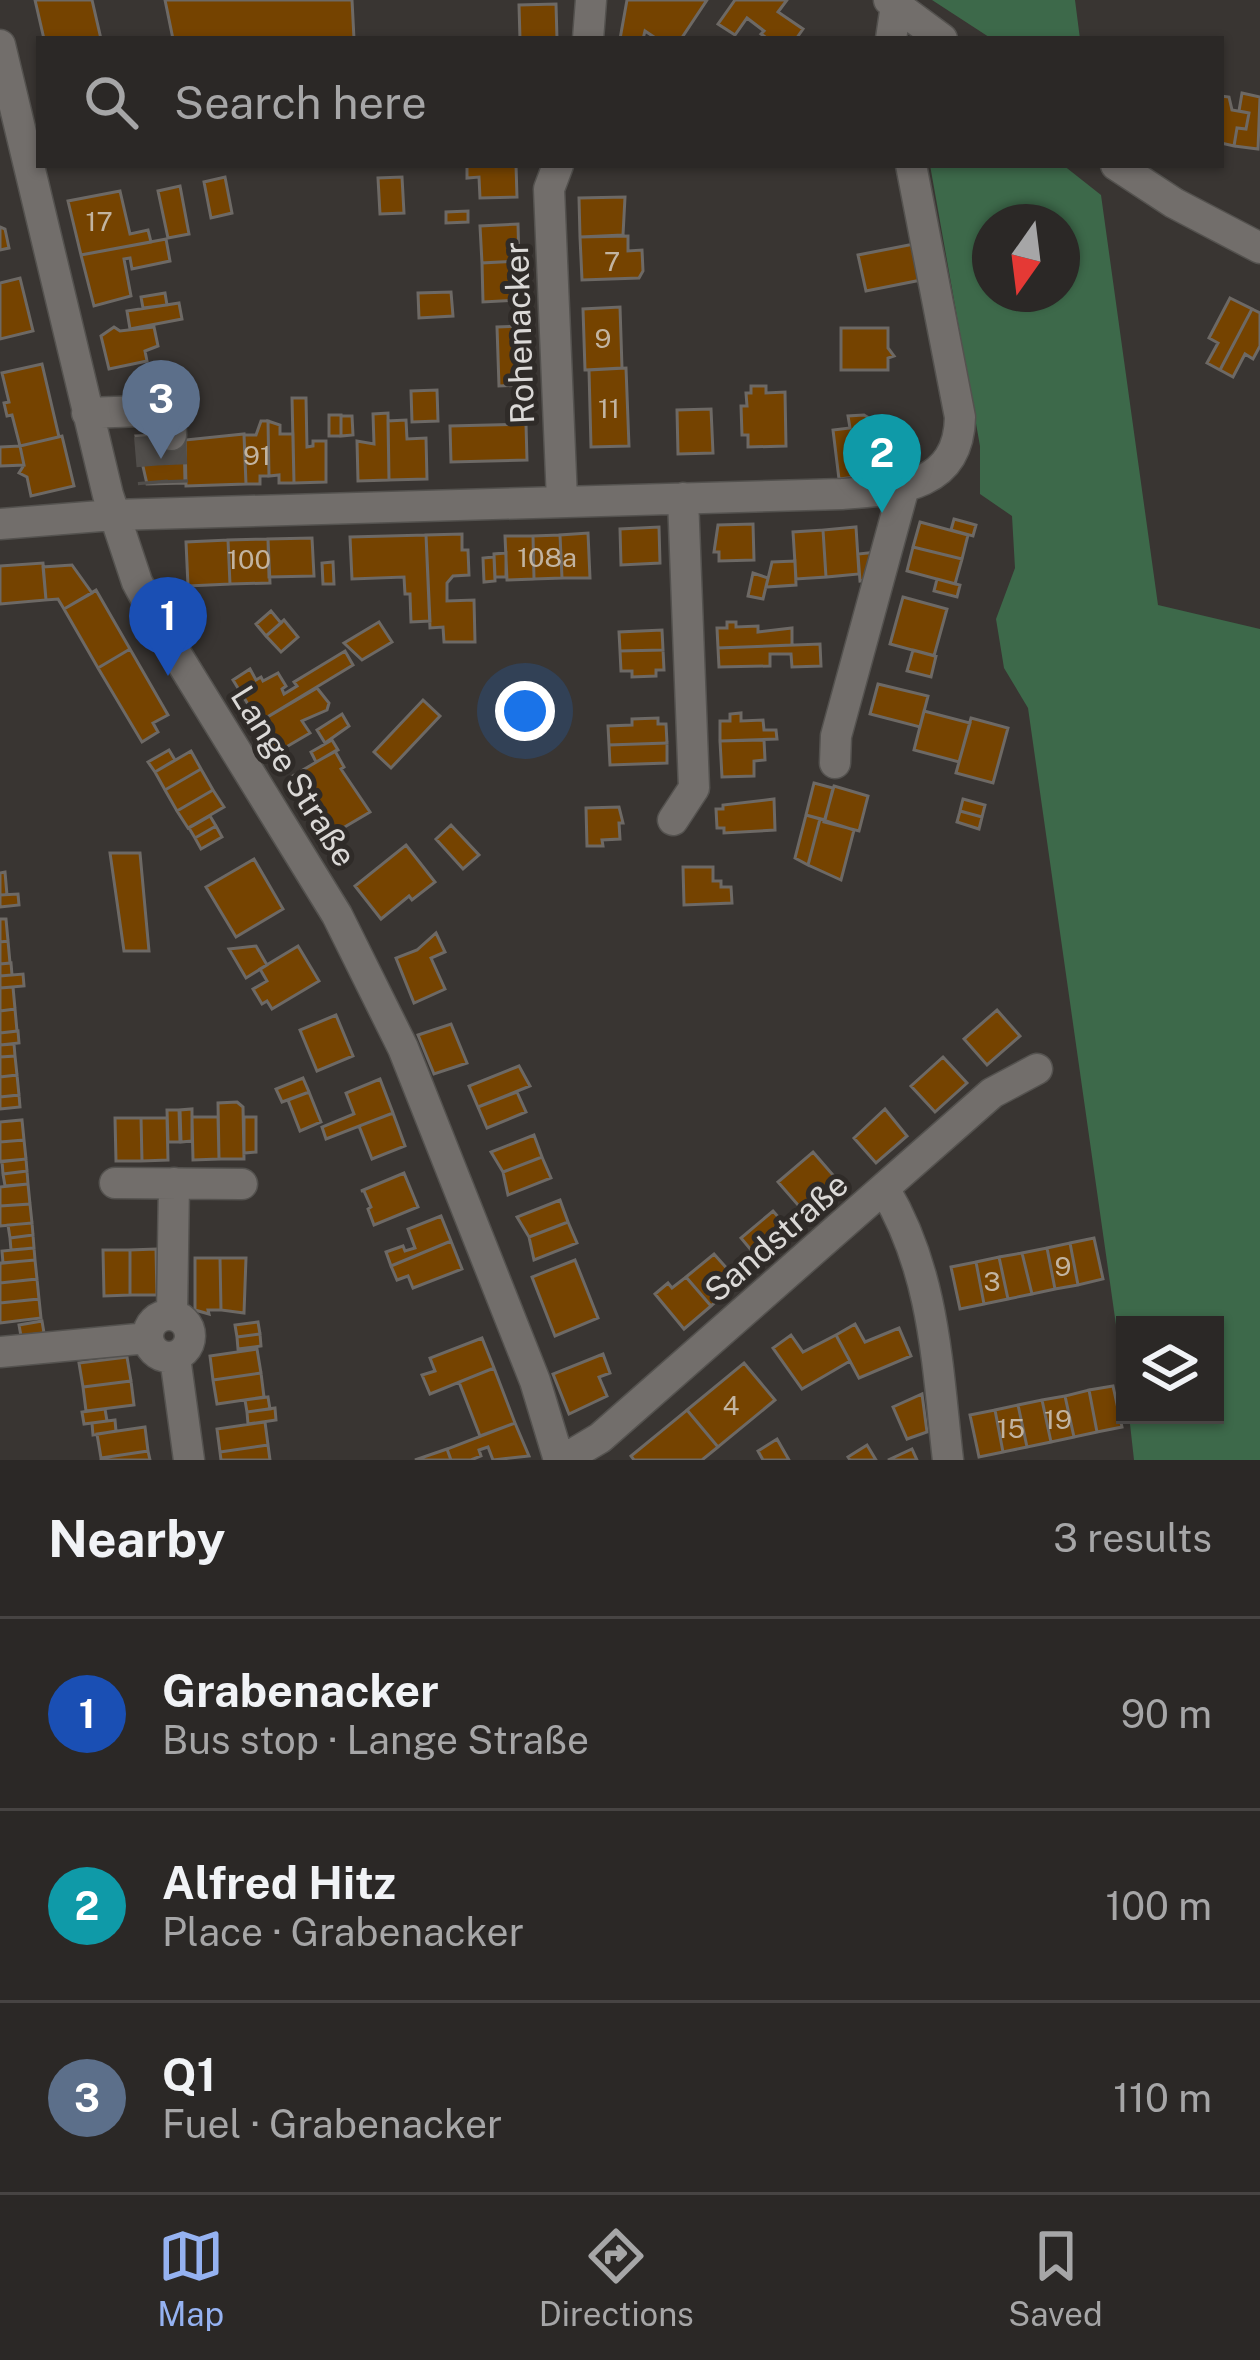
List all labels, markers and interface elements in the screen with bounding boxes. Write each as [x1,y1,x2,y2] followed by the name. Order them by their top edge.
[36,36,1224,168] search box
[78,69,144,135] icon: search
[174,76,427,129] text: Search here
[972,204,1080,312] north arrow
[85,205,113,237] house number: 17
[497,241,541,425] street label: Rohenacker
[604,245,620,277] house number: 7
[595,322,611,354] house number: 9
[122,360,200,459] pin: 3
[598,392,620,424] house number: 11
[843,414,921,513] pin: 2
[243,439,271,471] house number: 91
[517,541,577,573] house number: 108a
[227,543,271,575] house number: 100
[129,577,207,676] pin: 1
[223,679,365,873] street label: Lange Straße
[495,681,555,741] your location
[697,1165,855,1309] street label: Sandstraße
[1055,1250,1071,1282] house number: 9
[983,1265,1001,1297] house number: 3
[1116,1316,1224,1424] map controls
[1116,1316,1224,1424] button: layers
[723,1389,740,1421] house number: 4
[1044,1403,1072,1435] house number: 19
[997,1412,1025,1444] house number: 15
[48,1509,225,1568] text: Nearby
[1053,1515,1212,1561] text: 3 results
[162,1664,439,1717] text: Grabenacker
[79,1691,95,1737] text: 1
[1121,1691,1212,1737] text: 90 m
[162,1717,589,1763] text: Bus stop · Lange Straße
[162,1856,396,1909] text: Alfred Hitz
[75,1883,99,1929] text: 2
[1105,1883,1212,1929] text: 100 m
[162,1909,524,1955] text: Place · Grabenacker
[162,2048,216,2101] text: Q1
[74,2075,100,2121] text: 3
[1113,2075,1212,2121] text: 110 m
[162,2101,502,2147] text: Fuel · Grabenacker
[157,2223,224,2333] tab: Map
[539,2223,694,2333] tab: Directions
[1008,2223,1103,2333] tab: Saved

